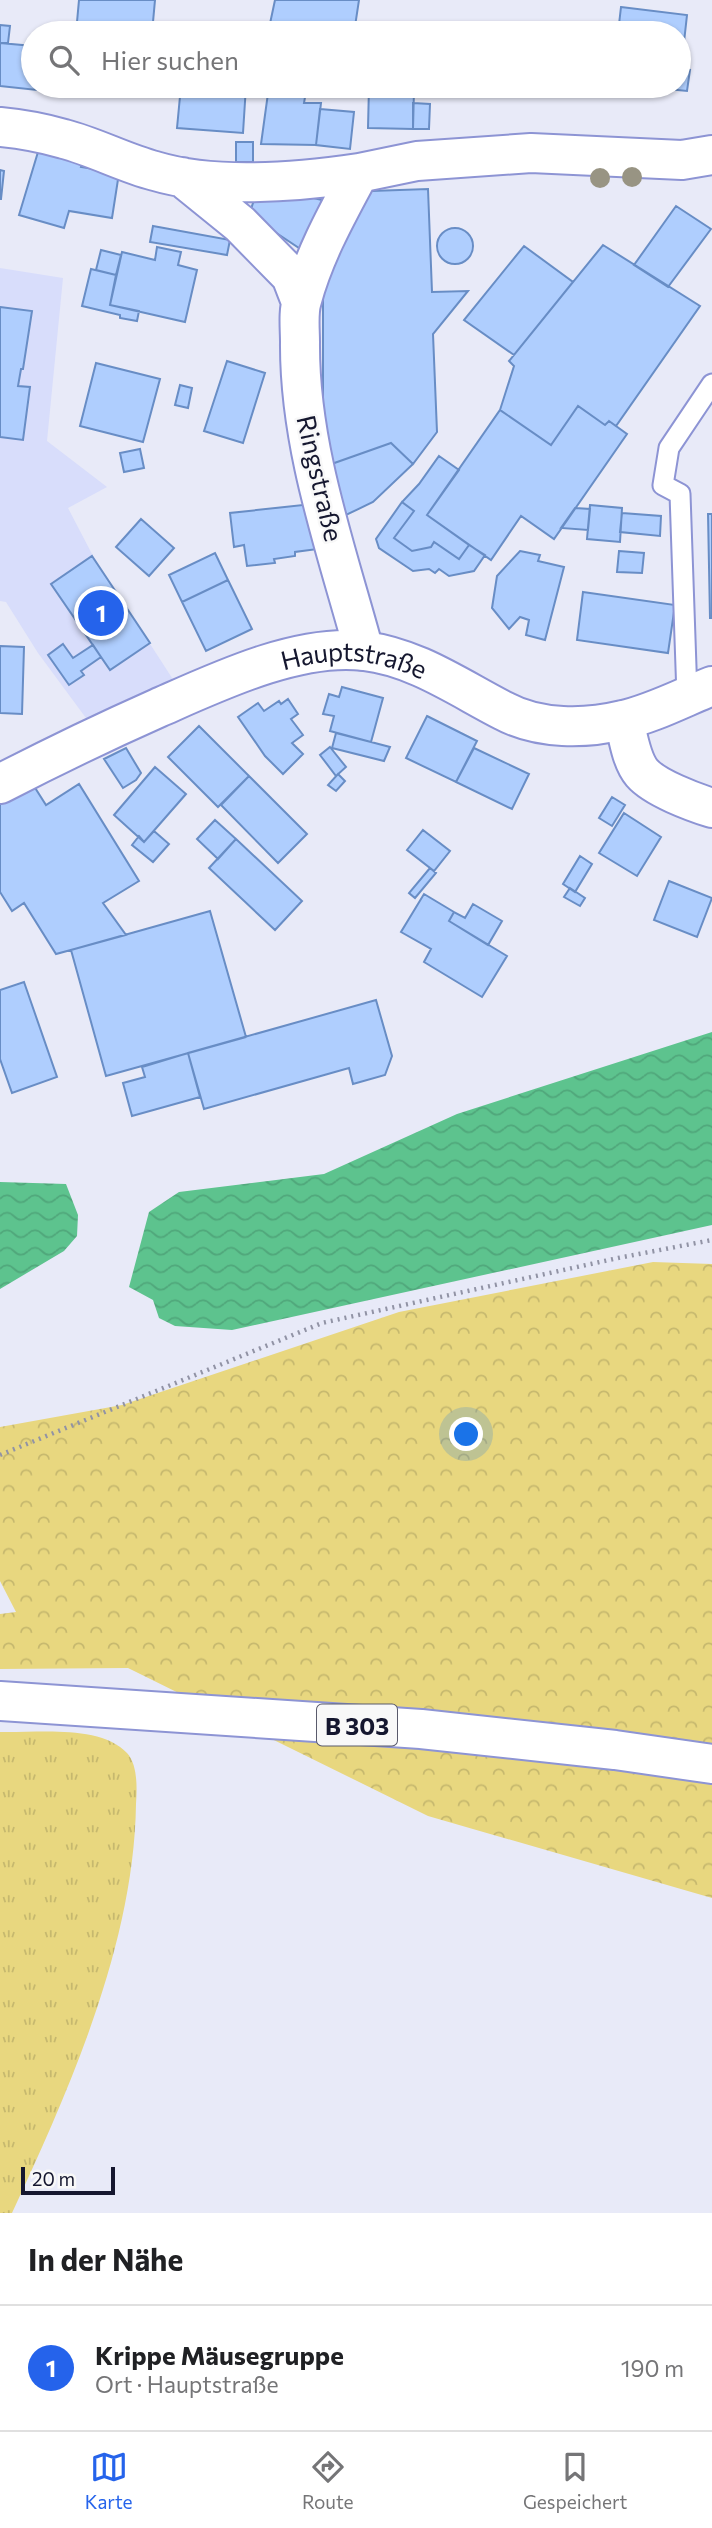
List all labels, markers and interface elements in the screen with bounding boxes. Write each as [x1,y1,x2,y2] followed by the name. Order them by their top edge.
[21,21,691,98] search box
[45,41,83,79] icon: search
[101,44,239,75] text: Hier suchen
[291,412,351,544] street label: Ringstraße
[78,587,124,639] pin: 1
[277,634,432,684] street label: Hauptstraße
[449,1417,483,1451] your location
[317,1704,397,1745] road number: B 303
[21,2164,116,2196] scale bar
[32,2167,75,2190] text: 20 m
[28,2240,183,2277] text: In der Nähe
[95,2339,344,2370] text: Krippe Mäusegruppe
[46,2354,56,2382] text: 1
[621,2354,684,2382] text: 190 m
[95,2370,279,2398] text: Ort · Hauptstraße
[85,2448,133,2513] tab: Karte
[302,2448,354,2513] tab: Route
[523,2448,627,2513] tab: Gespeichert

